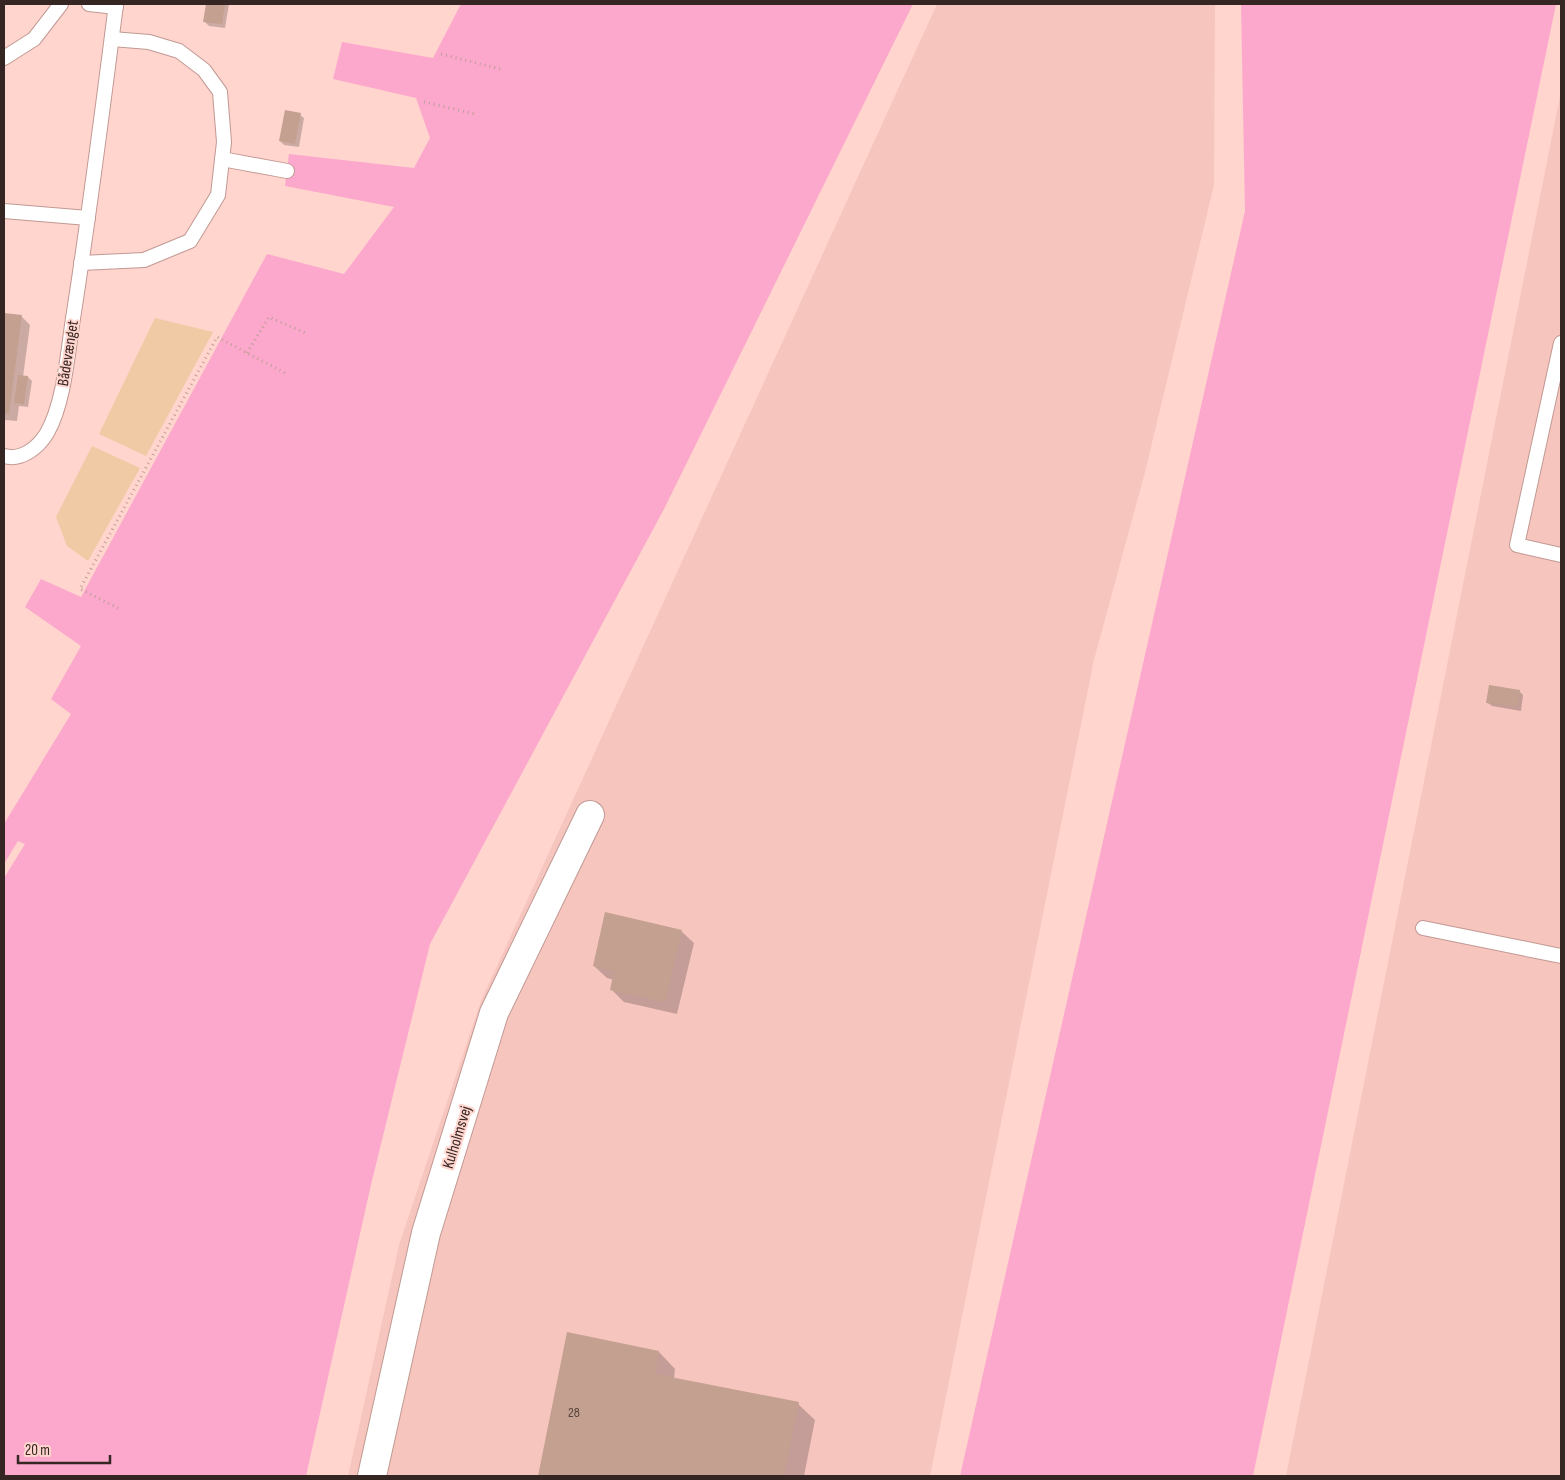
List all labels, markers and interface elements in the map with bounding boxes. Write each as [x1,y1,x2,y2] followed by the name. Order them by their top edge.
[54,319,83,387] street label: Bådevænget
[439,1104,476,1171] street label: Kulholmsvej
[568,1404,580,1421] house number: 28
[18,1432,110,1464] scale bar
[25,1441,50,1460] text: 20 m

